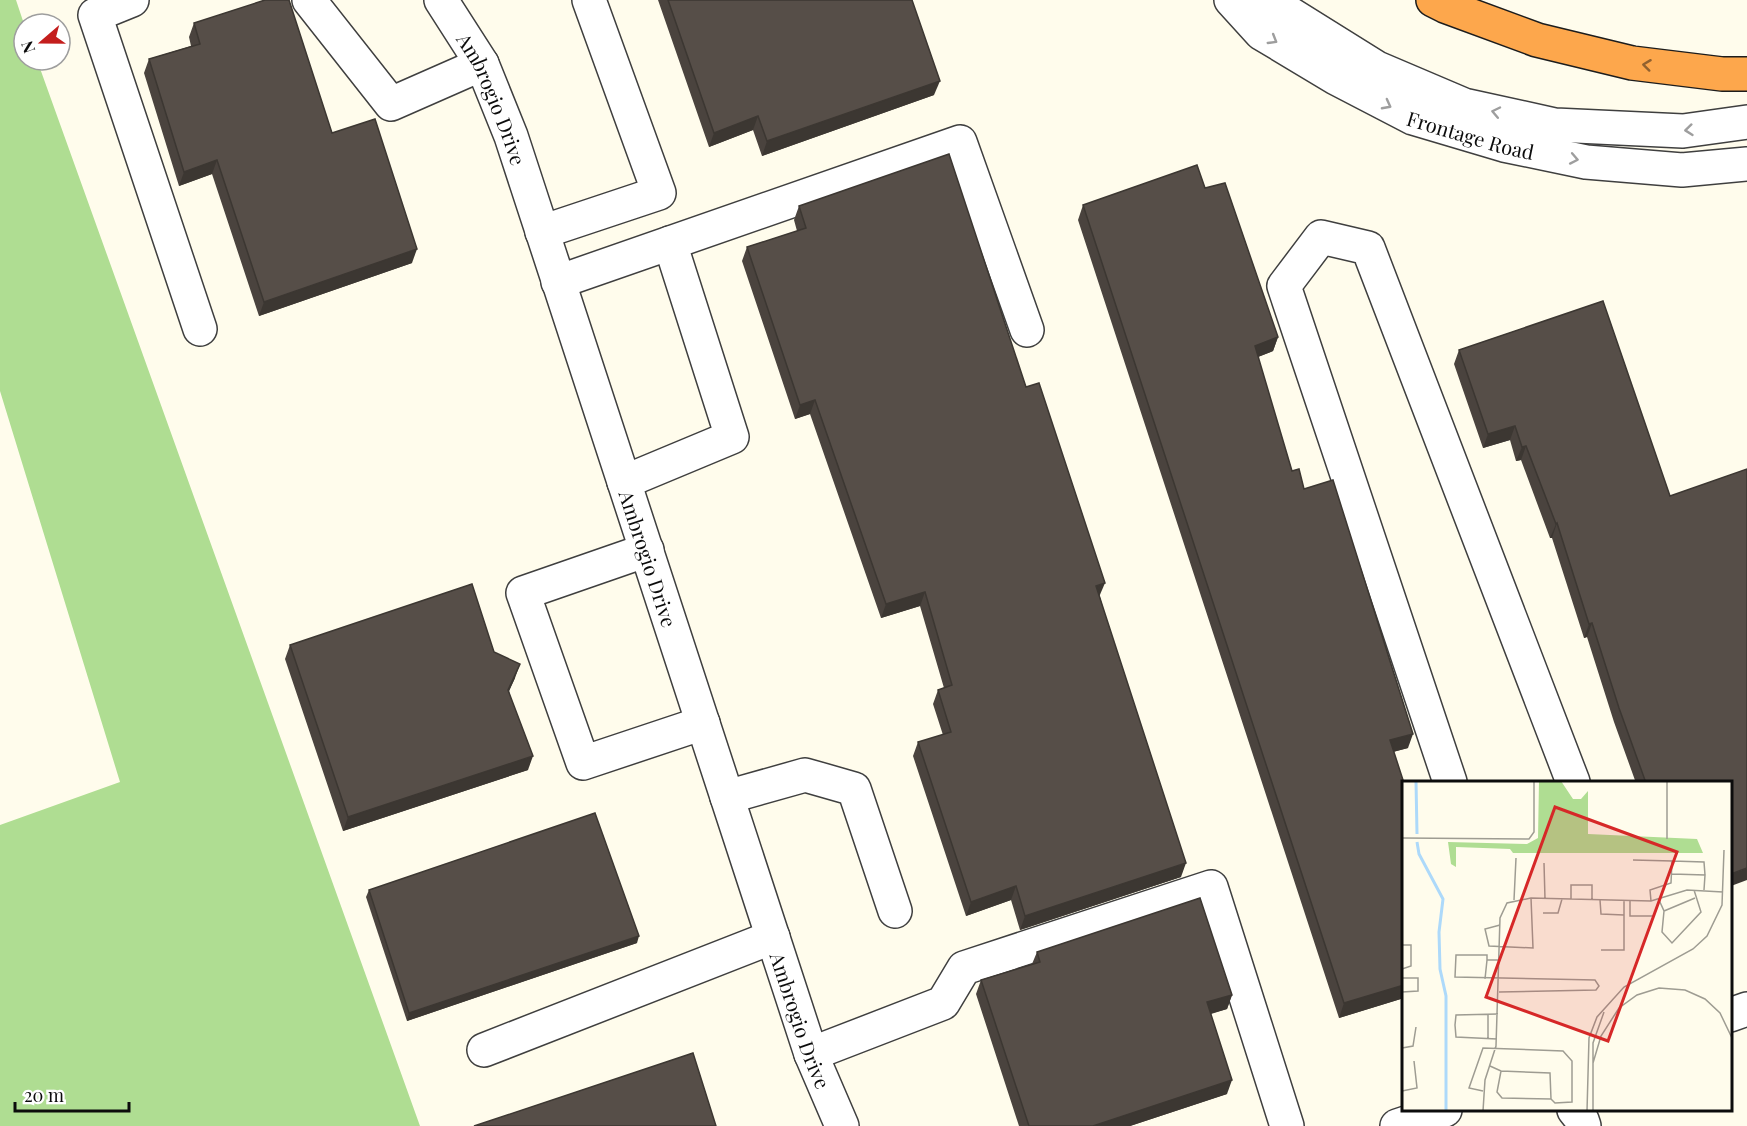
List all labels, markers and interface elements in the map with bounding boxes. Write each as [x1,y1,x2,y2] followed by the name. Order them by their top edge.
[12,12,72,72] north arrow
[451,26,533,168] street label: Ambrogio Drive
[1267,33,1277,45] one-way arrow
[15,38,39,56] text: N
[1643,59,1652,71] one-way arrow
[1381,97,1392,109] one-way arrow
[1404,104,1537,165] street label: Frontage Road
[1491,106,1501,119] one-way arrow
[1684,123,1694,136] one-way arrow
[1568,152,1578,165] one-way arrow
[614,486,684,630] street label: Ambrogio Drive
[1402,781,1732,1111] inset map
[765,947,838,1092] street label: Ambrogio Drive
[15,1075,129,1113] scale bar
[24,1083,64,1107] text: 20 m

